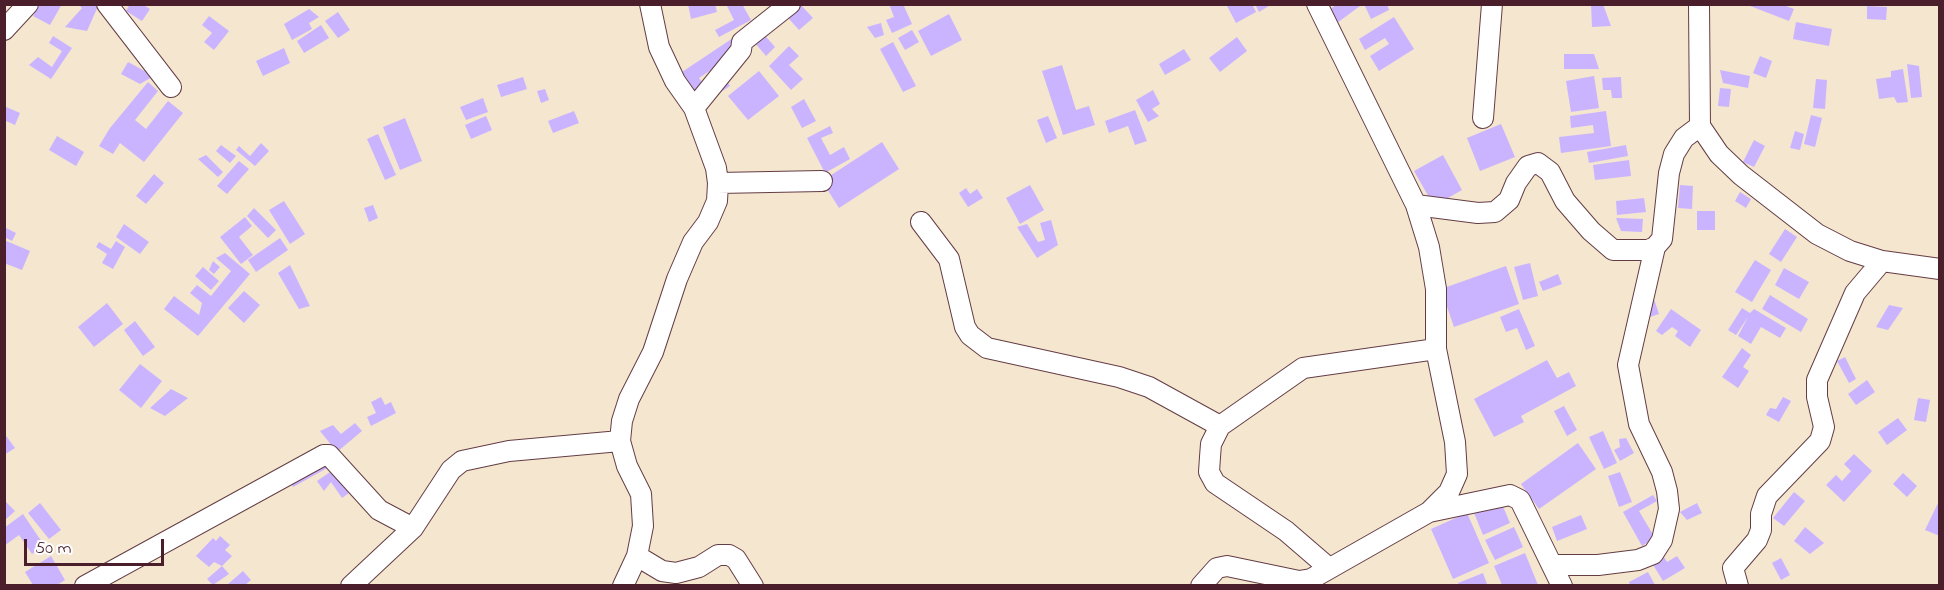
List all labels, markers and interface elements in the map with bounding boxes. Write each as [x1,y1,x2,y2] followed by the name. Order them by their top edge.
[27,527,166,565] scale bar
[35,536,72,562] text: 50 m

